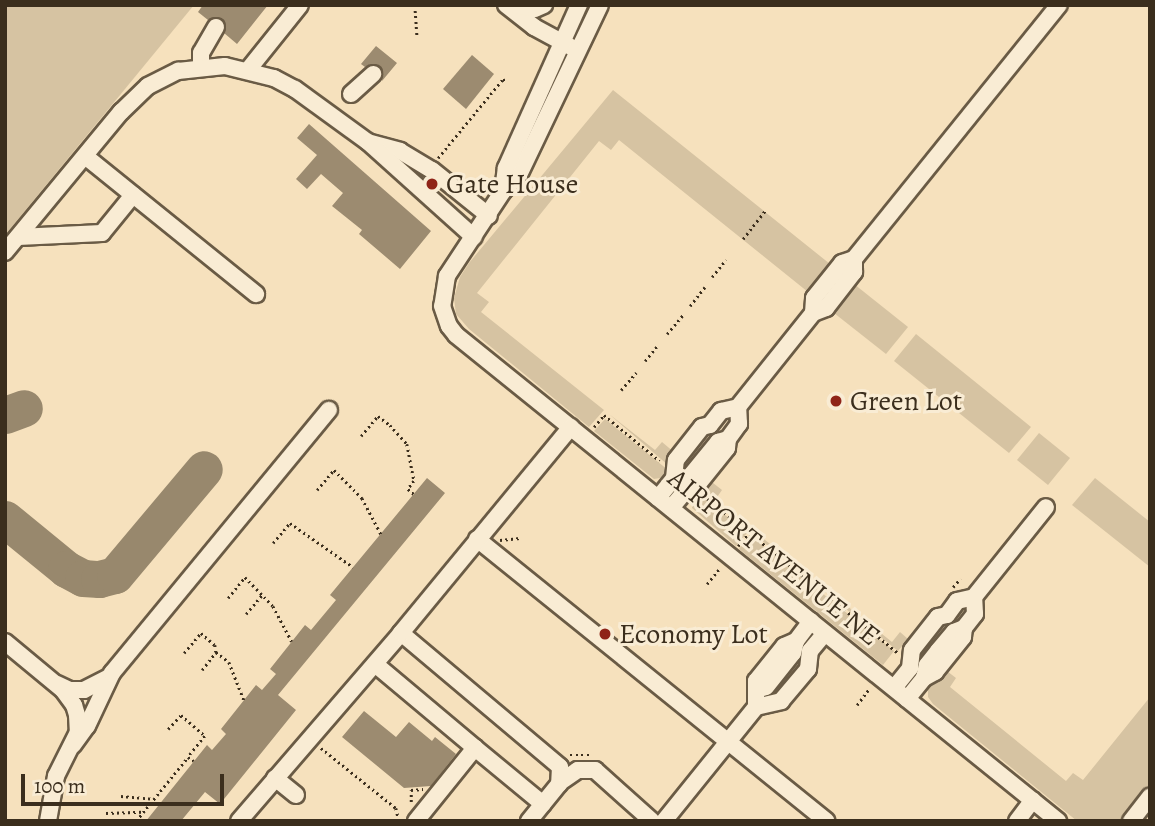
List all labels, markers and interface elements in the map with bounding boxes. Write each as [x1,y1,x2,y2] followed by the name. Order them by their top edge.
[446,167,578,201] place label: Gate House
[424,176,440,192] marker: Gate House
[850,384,962,418] place label: Green Lot
[828,393,844,409] marker: Green Lot
[661,461,887,653] street label: AIRPORT AVENUE NE
[619,617,768,651] place label: Economy Lot
[597,626,613,642] marker: Economy Lot
[24,760,228,804] scale bar
[34,772,85,800] text: 100 m

